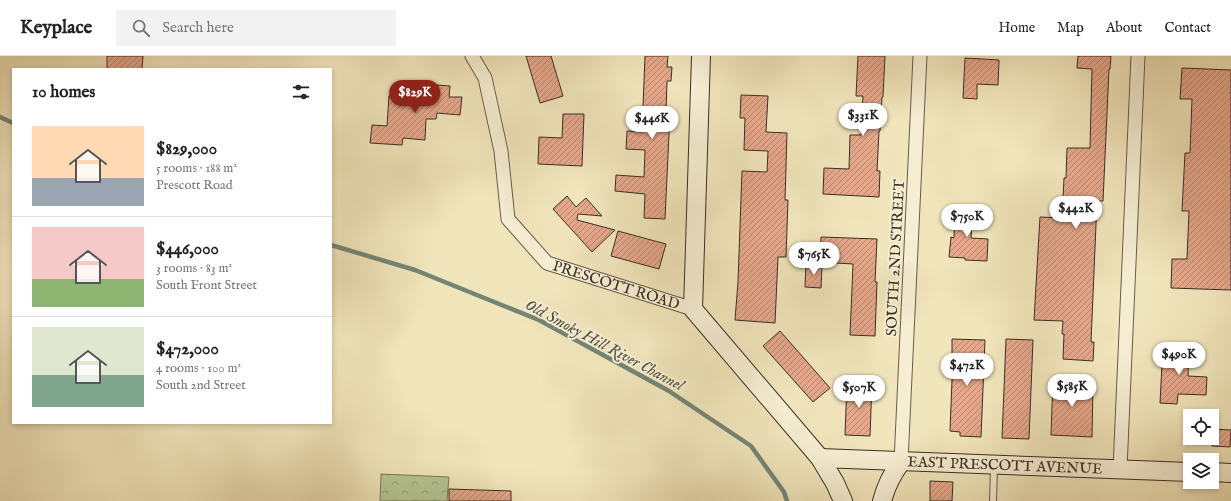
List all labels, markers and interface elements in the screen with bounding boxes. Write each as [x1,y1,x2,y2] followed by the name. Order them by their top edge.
[116,10,396,46] search box
[20,16,92,40] text: Keyplace
[130,17,152,39] icon: search
[162,18,234,37] text: Search here
[999,19,1035,37] text: Home
[1057,19,1084,37] text: Map
[1106,19,1142,37] text: About
[1164,19,1211,37] text: Contact
[387,80,443,114] pin: $829K
[290,81,312,103] icon: filters
[32,82,95,103] text: 10 homes
[398,84,432,101] text: $829K
[835,103,891,137] pin: $331K
[624,106,680,140] pin: $446K
[847,107,879,124] text: $331K
[635,110,669,127] text: $446K
[156,139,217,160] text: $829,000
[64,142,112,190] icon: home
[156,160,237,177] text: 5 rooms · 188 m²
[156,177,233,194] text: Prescott Road
[882,179,909,337] street label: SOUTH 2ND STREET
[1048,196,1104,230] pin: $442K
[1058,200,1094,217] text: $442K
[939,204,995,238] pin: $750K
[950,208,984,225] text: $750K
[156,239,219,260] text: $446,000
[786,242,842,276] pin: $765K
[64,243,112,291] icon: home
[798,246,830,263] text: $765K
[550,256,682,314] street label: PRESCOTT ROAD
[156,260,232,277] text: 3 rooms · 83 m²
[156,277,257,294] text: South Front Street
[521,295,688,397] water label: Old Smoky Hill River Channel
[156,339,219,360] text: $472,000
[1151,342,1207,376] pin: $490K
[64,343,112,391] icon: home
[1161,346,1197,363] text: $490K
[939,353,995,387] pin: $472K
[950,357,984,374] text: $472K
[156,360,241,377] text: 4 rooms · 100 m²
[1044,374,1100,408] pin: $585K
[831,375,887,409] pin: $507K
[156,377,246,394] text: South 2nd Street
[1056,378,1088,395] text: $585K
[842,379,876,396] text: $507K
[1183,409,1219,489] map controls
[1183,409,1219,445] button: locate
[907,452,1103,479] street label: EAST PRESCOTT AVENUE
[1183,453,1219,489] button: layers

